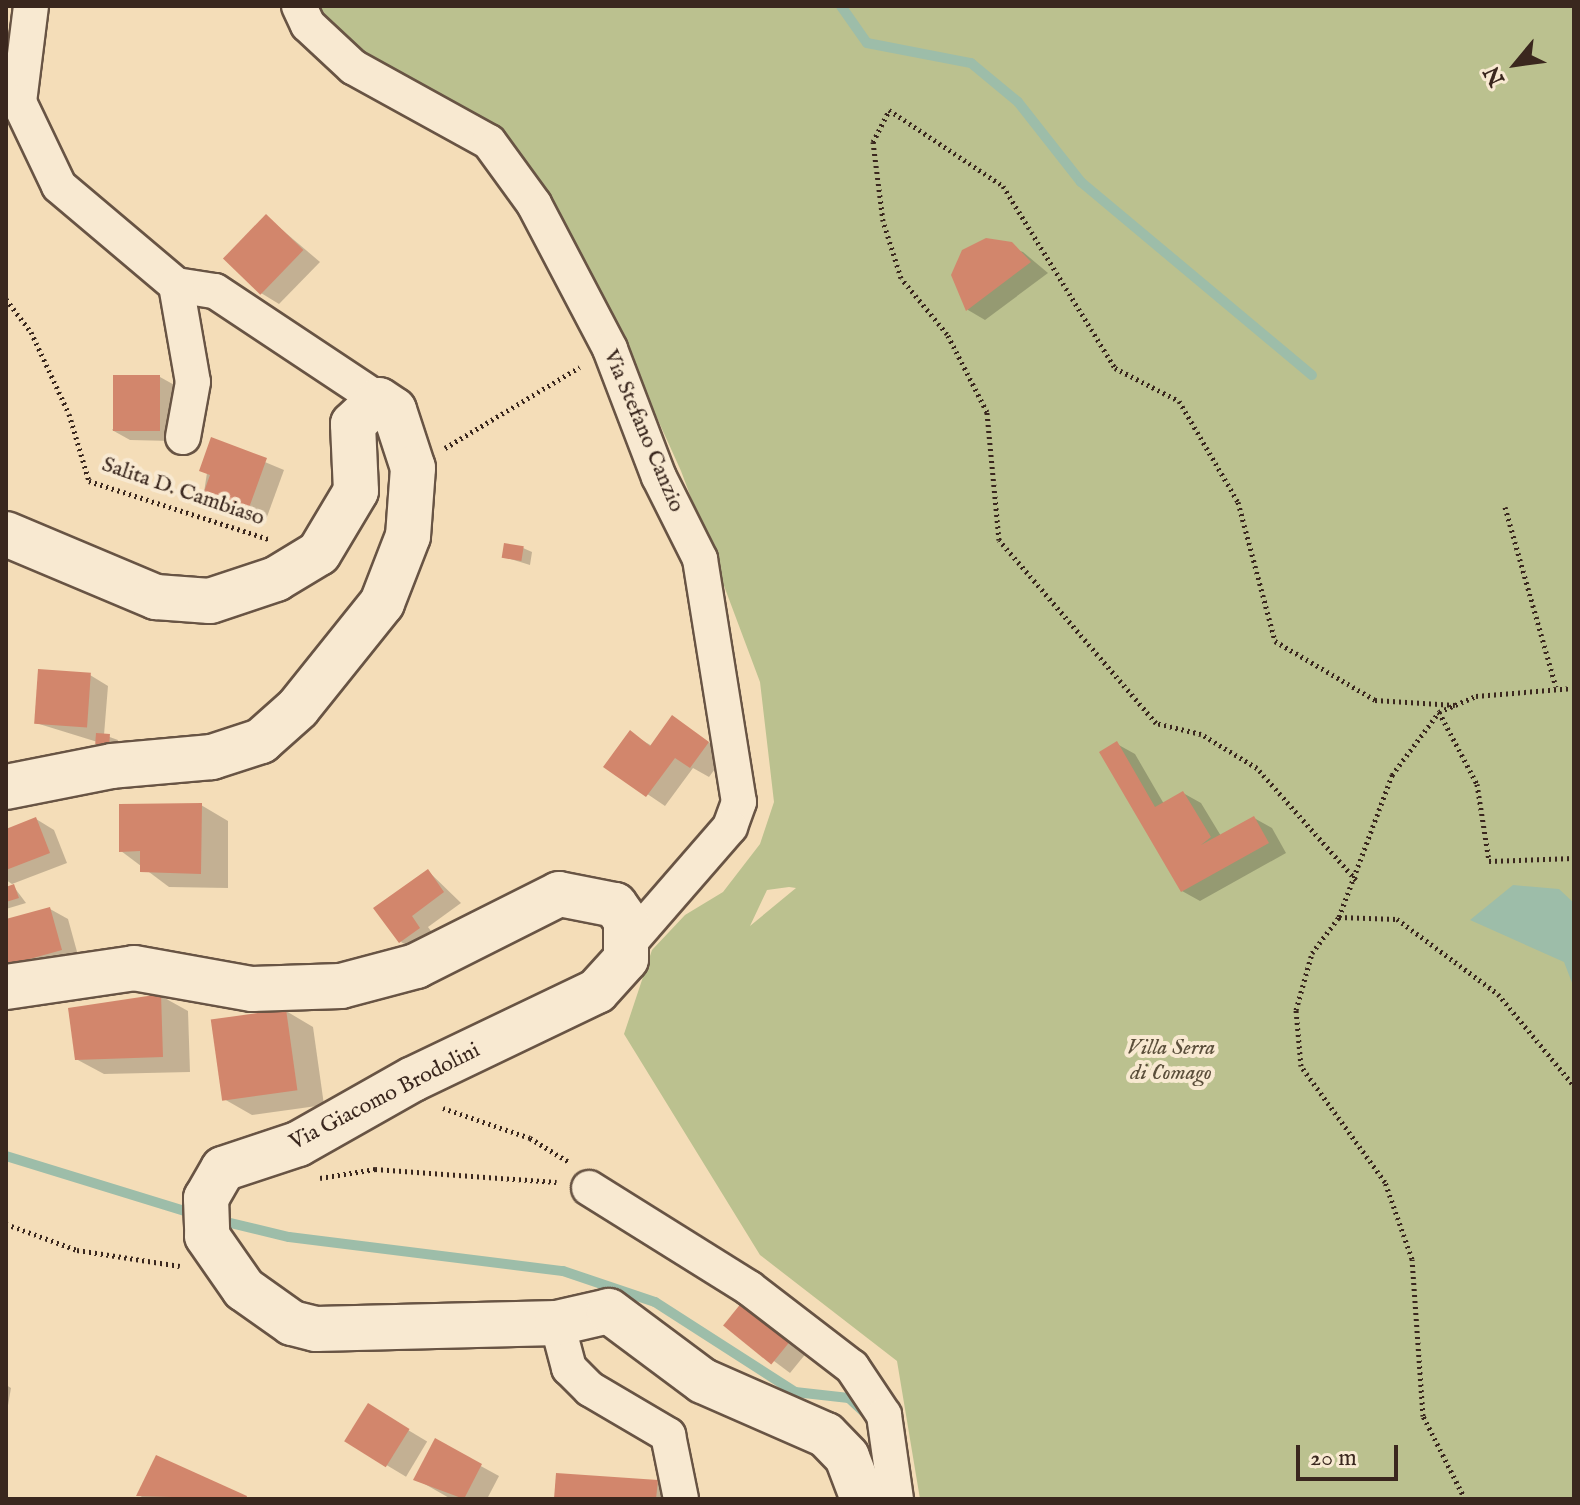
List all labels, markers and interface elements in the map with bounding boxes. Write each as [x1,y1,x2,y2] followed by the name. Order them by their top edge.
[1476,24,1556,104] north arrow
[1478,61,1512,91] text: N
[597,346,689,516] street label: Via Stefano Canzio
[98,452,268,532] street label: Salita D. Cambiaso
[1127,1035,1215,1086] park label: Villa Serra di Comago
[286,1038,484,1156] street label: Via Giacomo Brodolini
[1300,1429,1402,1479] scale bar
[1310,1443,1357,1474] text: 20 m

